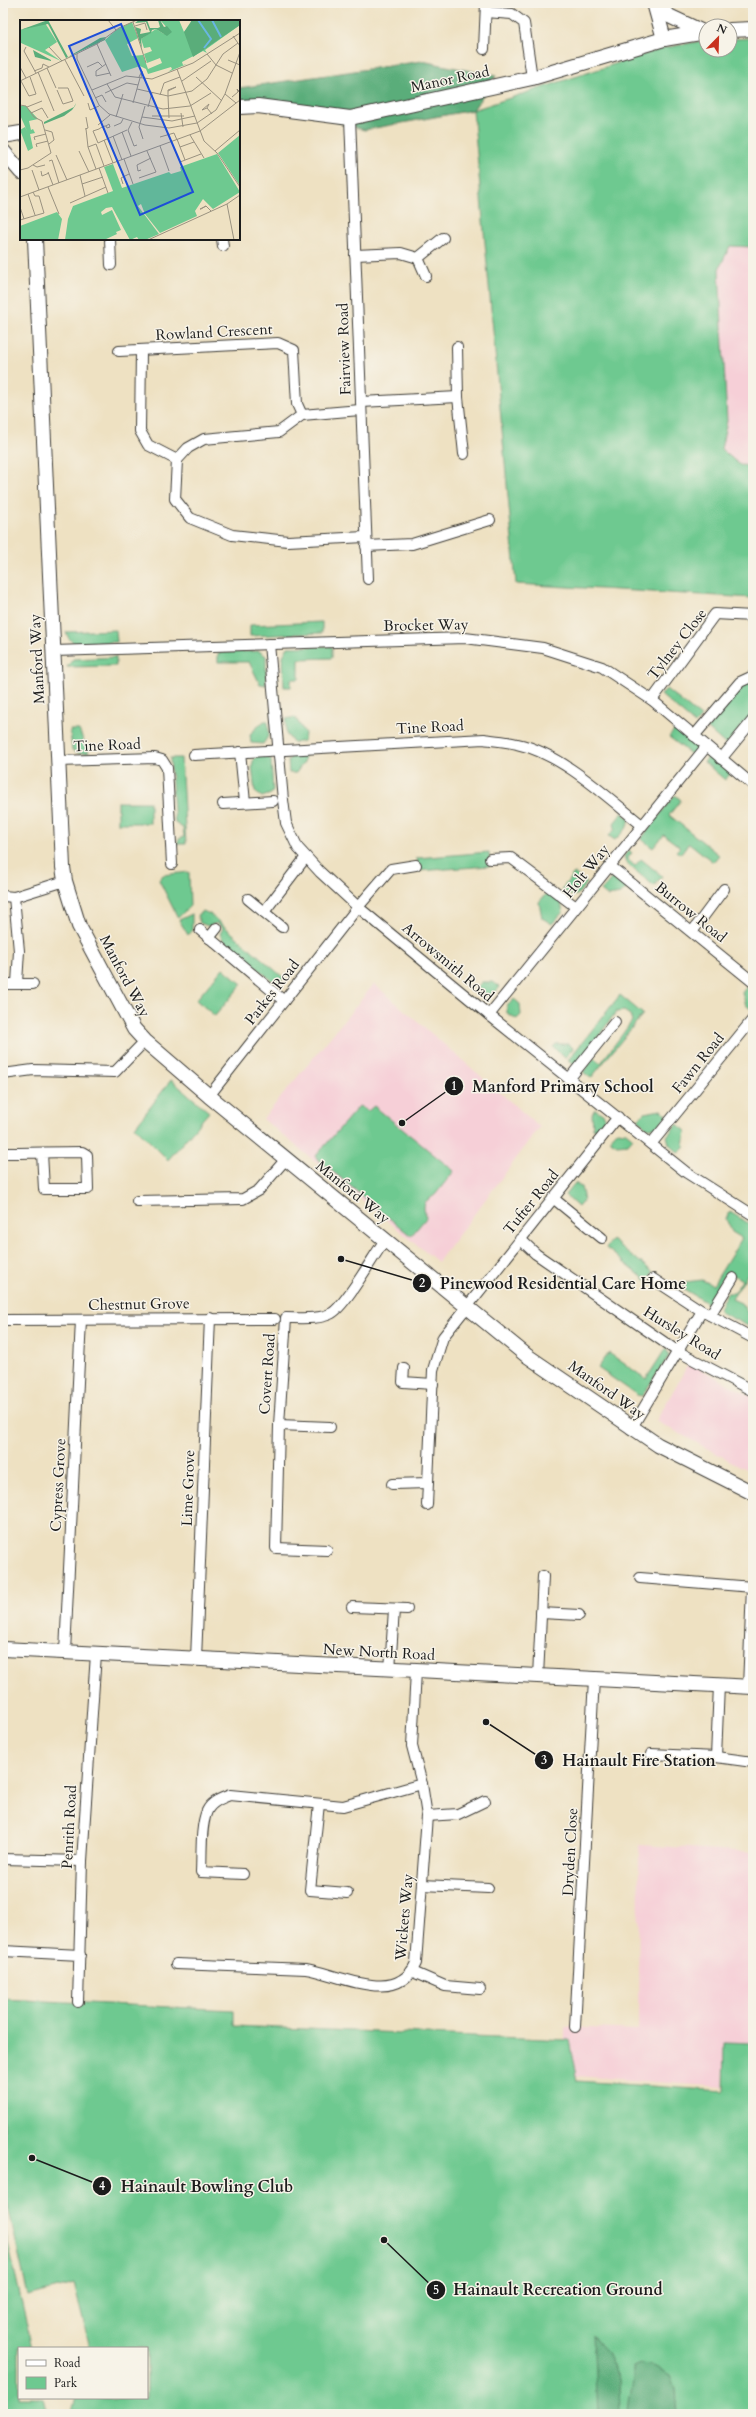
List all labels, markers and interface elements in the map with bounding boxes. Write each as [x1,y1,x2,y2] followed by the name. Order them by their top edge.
[698,18,738,58] north arrow
[20,20,240,240] inset map
[714,20,729,38] text: N
[409,61,491,97] street label: Manor Road
[332,302,356,396] street label: Fairview Road
[155,319,273,345] street label: Rowland Crescent
[643,604,711,684] street label: Tylney Close
[25,613,49,705] street label: Manford Way
[383,614,469,636] street label: Brocket Way
[396,715,464,739] street label: Tine Road
[73,734,141,756] street label: Tine Road
[558,840,614,902] street label: Holt Way
[651,877,731,947] street label: Burrow Road
[398,918,498,1006] street label: Arrowsmith Road
[95,931,155,1021] street label: Manford Way
[240,955,304,1029] street label: Parkes Road
[667,1028,729,1097] street label: Fawn Road
[444,1072,661,1100] callout: Manford Primary School
[472,1076,654,1098] text: Manford Primary School
[451,1078,457,1094] text: 1
[312,1156,394,1228] street label: Manford Way
[499,1165,563,1239] street label: Tufter Road
[412,1269,694,1297] callout: Pinewood Residential Care Home
[440,1273,686,1295] text: Pinewood Residential Care Home
[419,1275,425,1291] text: 2
[88,1293,190,1315] street label: Chestnut Grove
[640,1302,724,1364] street label: Hursley Road
[254,1333,280,1415] street label: Covert Road
[564,1356,650,1424] street label: Manford Way
[46,1438,70,1532] street label: Cypress Grove
[177,1449,199,1527] street label: Lime Grove
[323,1639,435,1665] street label: New North Road
[534,1746,724,1774] callout: Hainault Fire Station
[562,1750,716,1772] text: Hainault Fire Station
[541,1752,547,1768] text: 3
[57,1785,81,1869] street label: Penrith Road
[558,1807,582,1897] street label: Dryden Close
[390,1873,418,1962] street label: Wickets Way
[92,2172,301,2200] callout: Hainault Bowling Club
[121,2176,293,2198] text: Hainault Bowling Club
[99,2178,105,2194] text: 4
[426,2276,671,2304] callout: Hainault Recreation Ground
[453,2279,663,2301] text: Hainault Recreation Ground
[433,2282,439,2298] text: 5
[18,2347,148,2399] legend
[54,2355,81,2371] text: Road
[54,2375,78,2391] text: Park

